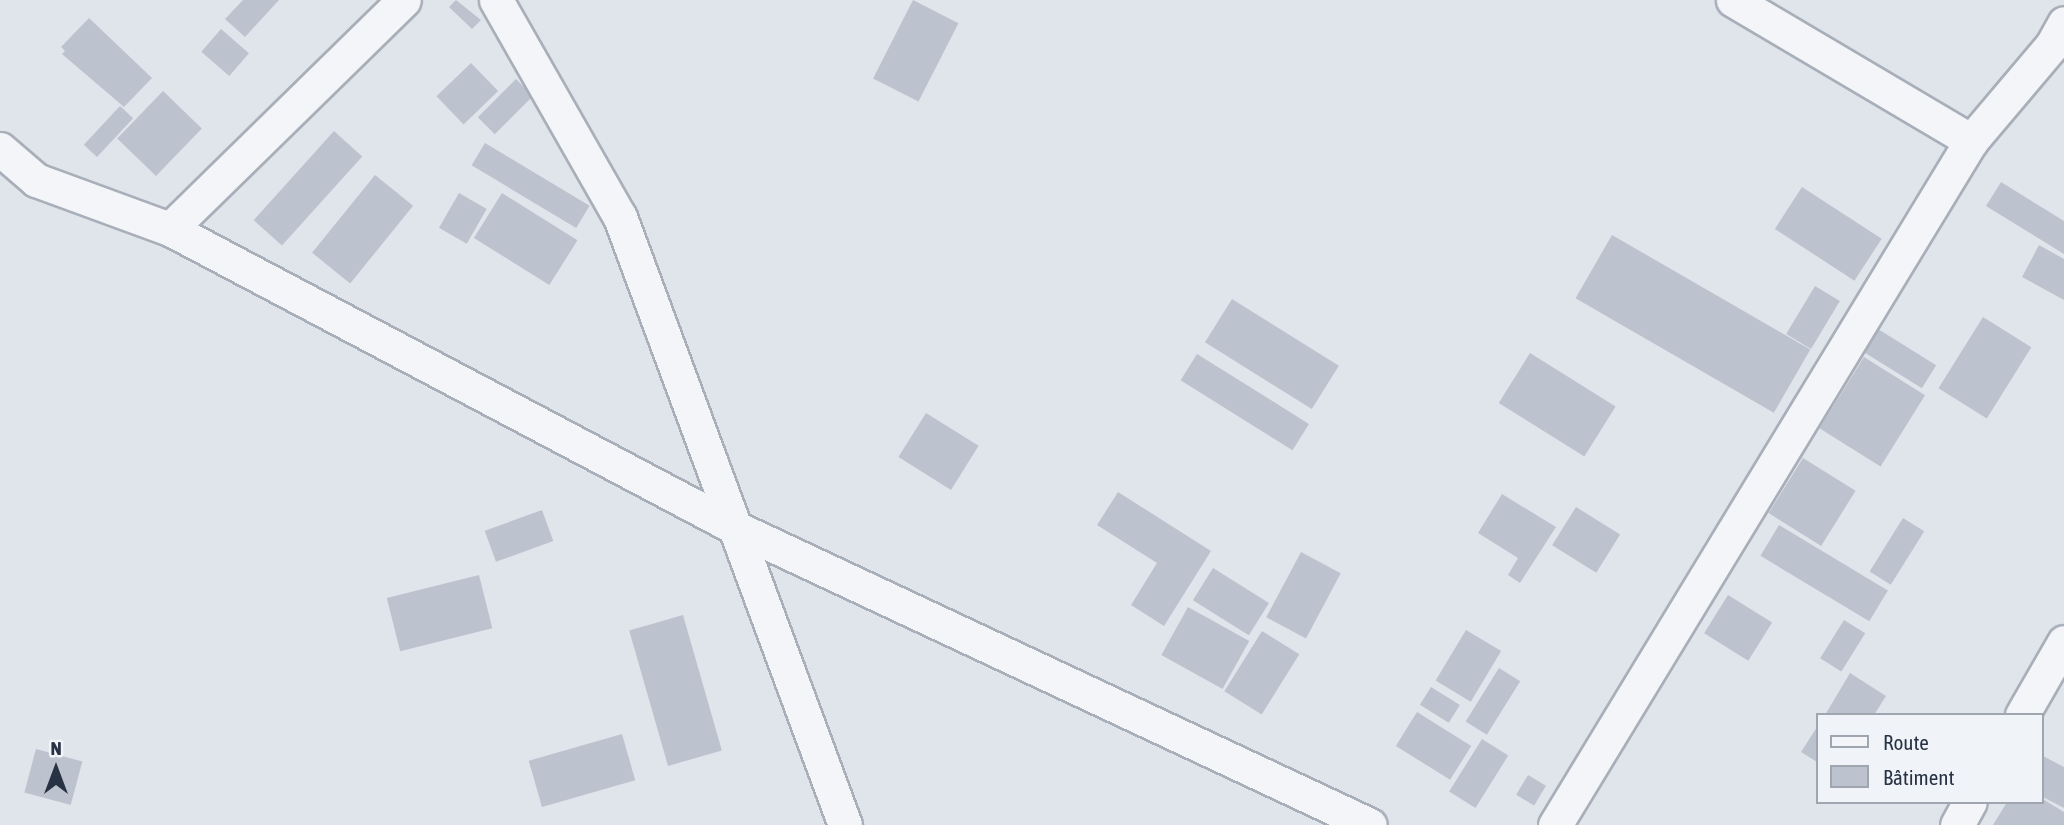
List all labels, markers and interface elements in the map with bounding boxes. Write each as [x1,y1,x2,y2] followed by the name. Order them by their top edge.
[1815,713,2043,804] legend
[1883,730,1929,754] text: Route
[21,734,91,804] north arrow
[50,737,62,759] text: N
[1883,765,1954,789] text: Bâtiment

